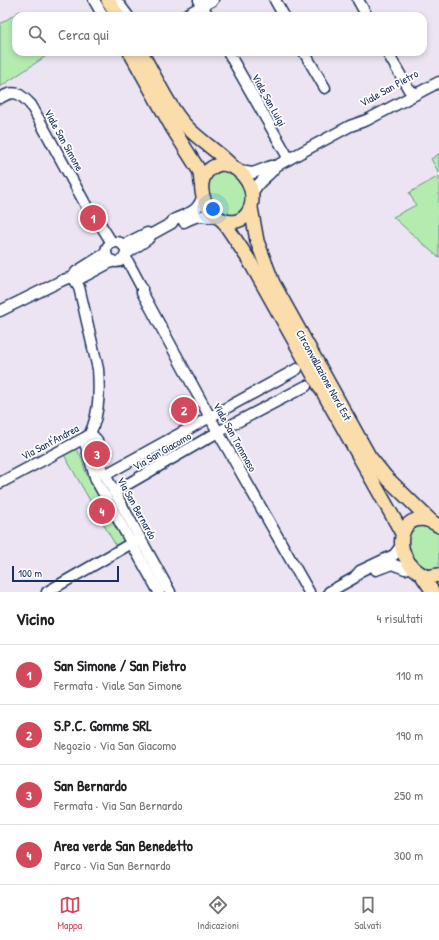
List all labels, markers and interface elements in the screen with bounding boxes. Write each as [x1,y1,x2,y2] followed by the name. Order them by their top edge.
[12,12,427,56] search box
[26,23,48,45] icon: search
[58,24,109,45] text: Cerca qui
[358,66,421,110] street label: Viale San Pietro
[249,71,289,129] street label: Viale San Luigi
[41,107,87,174] street label: Viale San Simone
[203,199,223,219] your location
[80,203,106,233] pin: 1
[293,327,355,423] street label: Circonvallazione Nord Est
[171,395,197,425] pin: 2
[210,400,260,475] street label: Viale San Tommaso
[19,421,82,463] street label: Via Sant'Andrea
[130,428,194,473] street label: Via San Giacomo
[84,439,110,469] pin: 3
[114,475,160,542] street label: Via San Bernardo
[89,496,115,526] pin: 4
[12,564,119,583] scale bar
[18,566,42,580] text: 100 m
[16,607,54,630] text: Vicino
[377,609,423,627] text: 4 risultati
[54,655,186,676] text: San Simone / San Pietro
[27,666,31,684] text: 1
[396,666,423,684] text: 110 m
[54,676,182,694] text: Fermata · Viale San Simone
[54,715,152,736] text: S.P.C. Gomme SRL
[26,726,32,744] text: 2
[396,726,423,744] text: 190 m
[54,736,176,754] text: Negozio · Via San Giacomo
[54,775,127,796] text: San Bernardo
[26,786,32,804] text: 3
[394,786,423,804] text: 250 m
[54,796,182,814] text: Fermata · Via San Bernardo
[54,835,193,856] text: Area verde San Benedetto
[27,846,31,864] text: 4
[394,846,423,864] text: 300 m
[54,856,171,874] text: Parco · Via San Bernardo
[58,894,82,932] tab: Mappa
[197,894,239,932] tab: Indicazioni
[354,894,381,932] tab: Salvati

